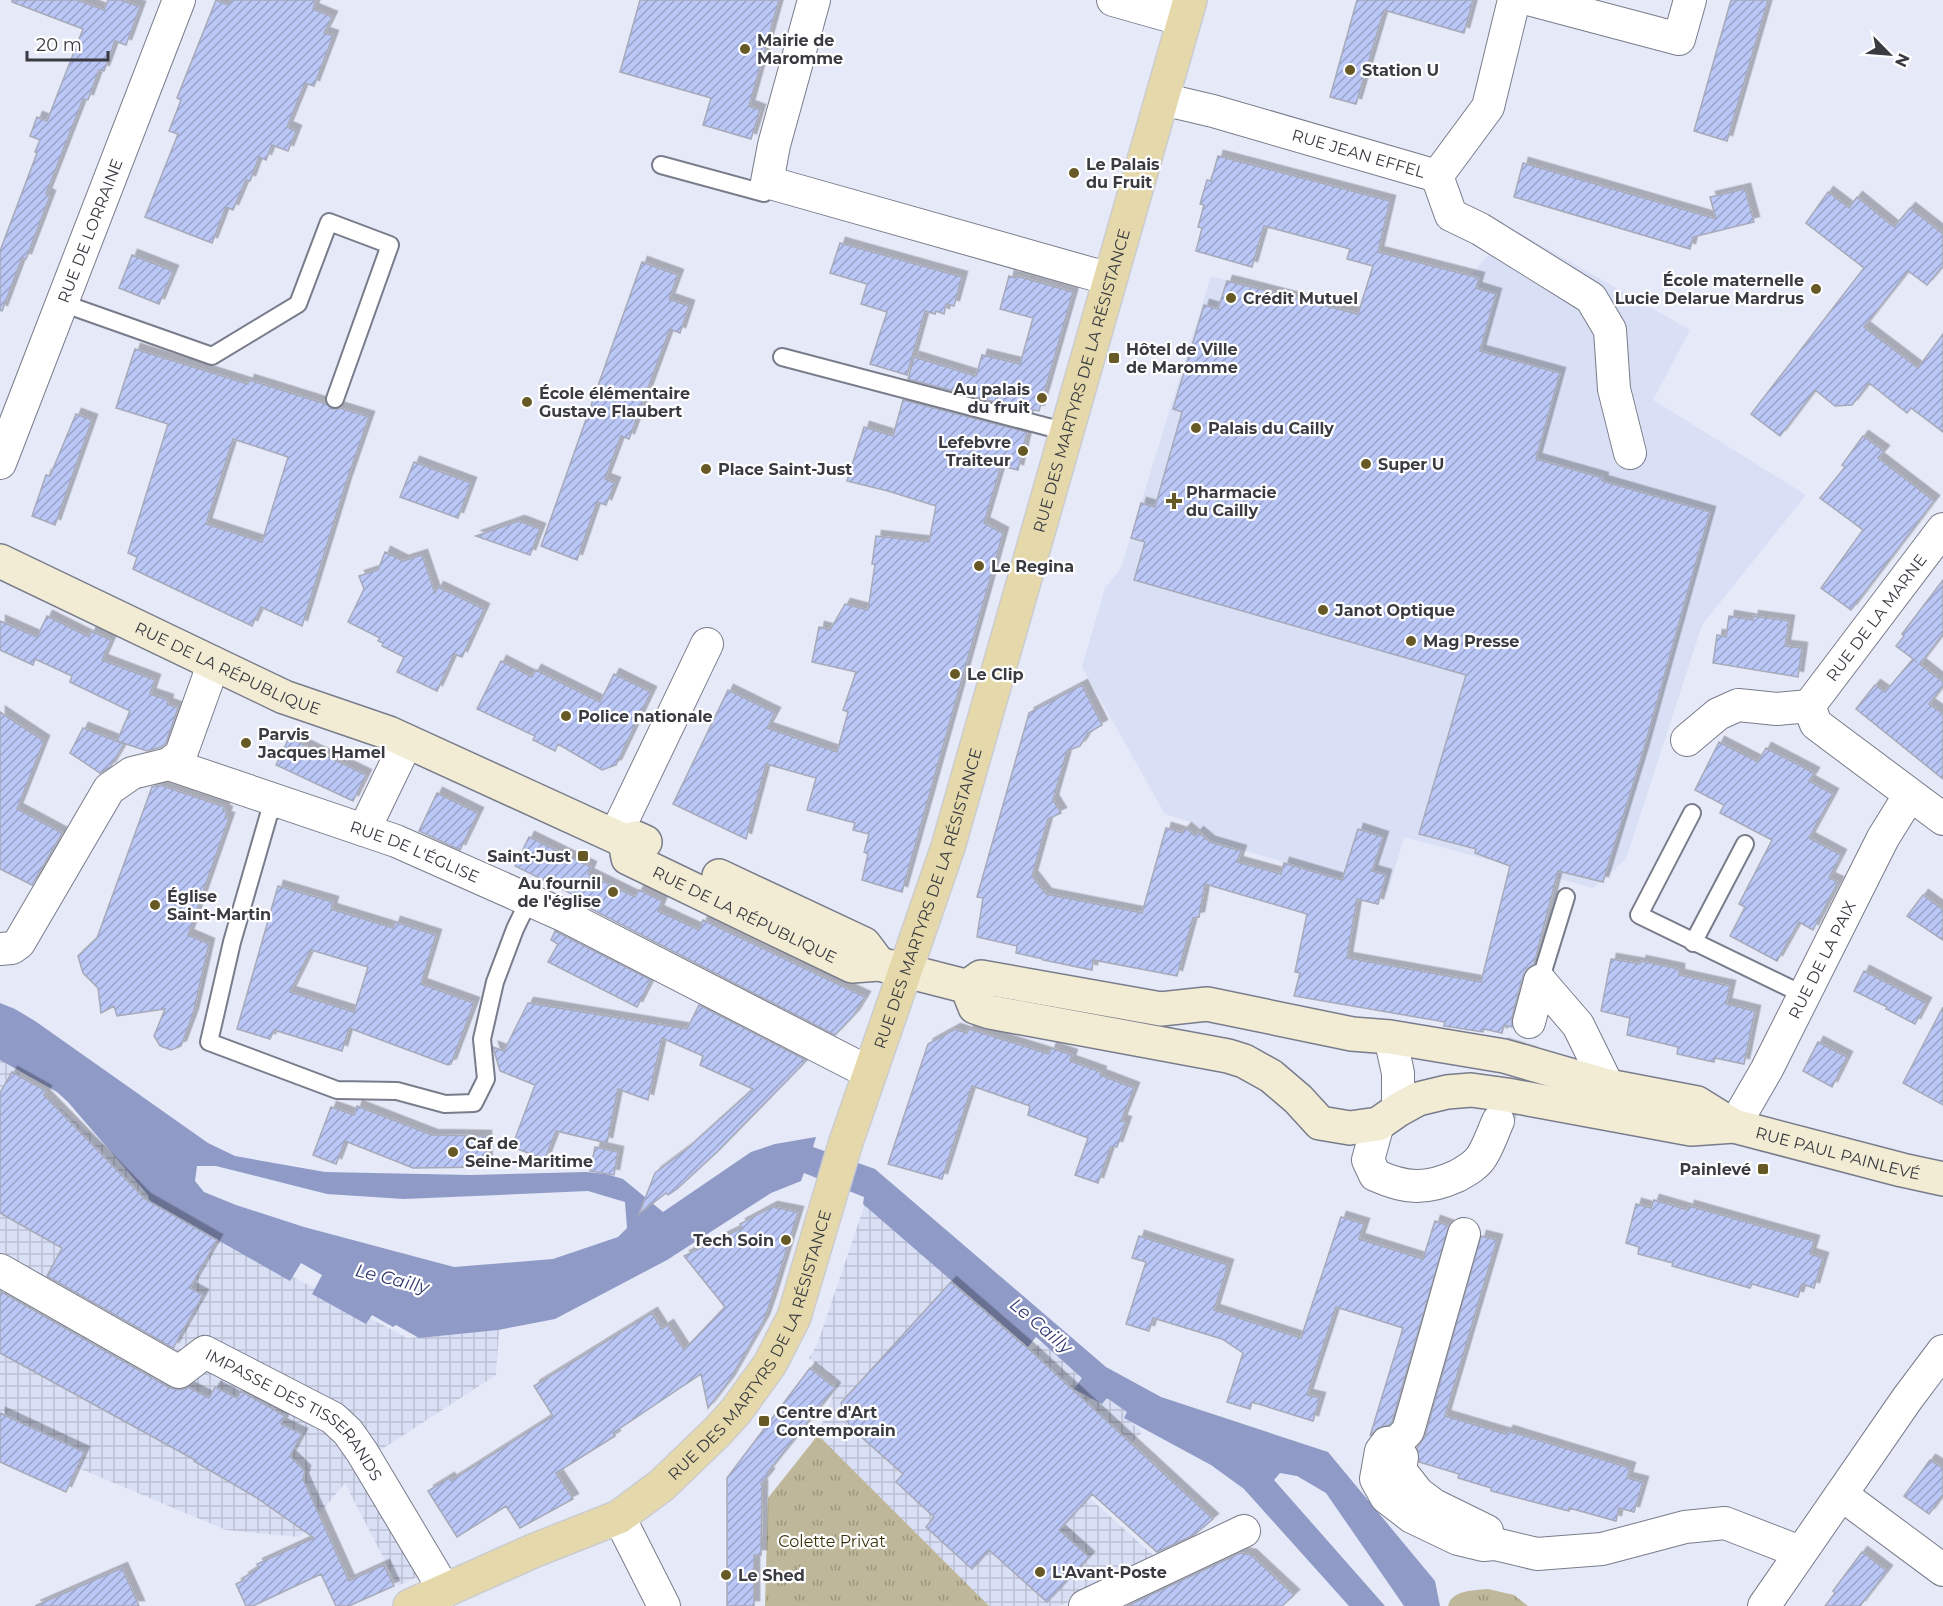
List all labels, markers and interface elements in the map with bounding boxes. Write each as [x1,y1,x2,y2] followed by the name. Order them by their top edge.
[27,24,108,62] scale bar
[1859,24,1919,84] north arrow
[757,31,843,68] place label: Mairie de Maromme
[36,34,82,56] text: 20 m
[738,42,752,56] marker: Mairie de Maromme
[1891,50,1913,70] text: N
[1362,61,1439,80] place label: Station U
[1343,63,1357,77] marker: Station U
[1290,125,1428,182] street label: RUE JEAN EFFEL
[1086,155,1160,192] place label: Le Palais du Fruit
[53,156,126,306] street label: RUE DE LORRAINE
[1067,166,1081,180] marker: Le Palais du Fruit
[1029,227,1134,535] street label: RUE DES MARTYRS DE LA RÉSISTANCE
[1615,271,1804,308] place label: École maternelle Lucie Delarue Mardrus
[1809,282,1823,296] marker: École maternelle Lucie Delarue Mardrus
[1243,289,1358,308] place label: Crédit Mutuel
[1224,291,1238,305] marker: Crédit Mutuel
[1126,340,1238,377] place label: Hôtel de Ville de Maromme
[1107,351,1121,365] marker: Hôtel de Ville de Maromme
[953,380,1030,417] place label: Au palais du fruit
[539,384,690,421] place label: École élémentaire Gustave Flaubert
[1035,391,1049,405] marker: Au palais du fruit
[520,395,534,409] marker: École élémentaire Gustave Flaubert
[1208,419,1334,438] place label: Palais du Cailly
[1189,421,1203,435] marker: Palais du Cailly
[938,433,1011,470] place label: Lefebvre Traiteur
[1016,444,1030,458] marker: Lefebvre Traiteur
[1378,455,1444,474] place label: Super U
[1359,457,1373,471] marker: Super U
[718,460,852,479] place label: Place Saint-Just
[699,462,713,476] marker: Place Saint-Just
[1186,483,1277,520] place label: Pharmacie du Cailly
[1167,494,1181,508] marker: Pharmacie du Cailly
[1822,550,1930,685] street label: RUE DE LA MARNE
[991,557,1074,576] place label: Le Regina
[972,559,986,573] marker: Le Regina
[1334,601,1455,620] place label: Janot Optique
[1316,603,1330,617] marker: Janot Optique
[132,618,323,718] street label: RUE DE LA RÉPUBLIQUE
[1423,632,1519,651] place label: Mag Presse
[1404,634,1418,648] marker: Mag Presse
[967,665,1024,684] place label: Le Clip
[948,667,962,681] marker: Le Clip
[578,707,713,726] place label: Police nationale
[559,709,573,723] marker: Police nationale
[257,725,386,762] place label: Parvis Jacques Hamel
[239,736,253,750] marker: Parvis Jacques Hamel
[870,746,985,1051] street label: RUE DES MARTYRS DE LA RÉSISTANCE
[348,817,482,886] street label: RUE DE L'ÉGLISE
[487,847,571,866] place label: Saint-Just
[576,849,590,863] marker: Saint-Just
[650,862,840,967] street label: RUE DE LA RÉPUBLIQUE
[517,874,601,911] place label: Au fournil de l'église
[606,885,620,899] marker: Au fournil de l'église
[167,887,271,924] place label: Église Saint-Martin
[1784,897,1860,1022] street label: RUE DE LA PAIX
[148,898,162,912] marker: Église Saint-Martin
[1754,1123,1922,1183] street label: RUE PAUL PAINLEVÉ
[465,1134,593,1171] place label: Caf de Seine-Maritime
[446,1145,460,1159] marker: Caf de Seine-Maritime
[1680,1160,1751,1179] place label: Painlevé
[1756,1162,1770,1176] marker: Painlevé
[664,1208,835,1484] street label: RUE DES MARTYRS DE LA RÉSISTANCE
[693,1231,774,1250] place label: Tech Soin
[779,1233,793,1247] marker: Tech Soin
[353,1259,432,1299] water label: Le Cailly
[1005,1293,1078,1359] water label: Le Cailly
[202,1344,386,1484] street label: IMPASSE DES TISSERANDS
[776,1403,896,1440] place label: Centre d'Art Contemporain
[757,1414,771,1428] marker: Centre d'Art Contemporain
[778,1532,886,1551] park label: Colette Privat
[1052,1563,1167,1582] place label: L'Avant-Poste
[1033,1565,1047,1579] marker: L'Avant-Poste
[738,1566,805,1585] place label: Le Shed
[719,1568,733,1582] marker: Le Shed

